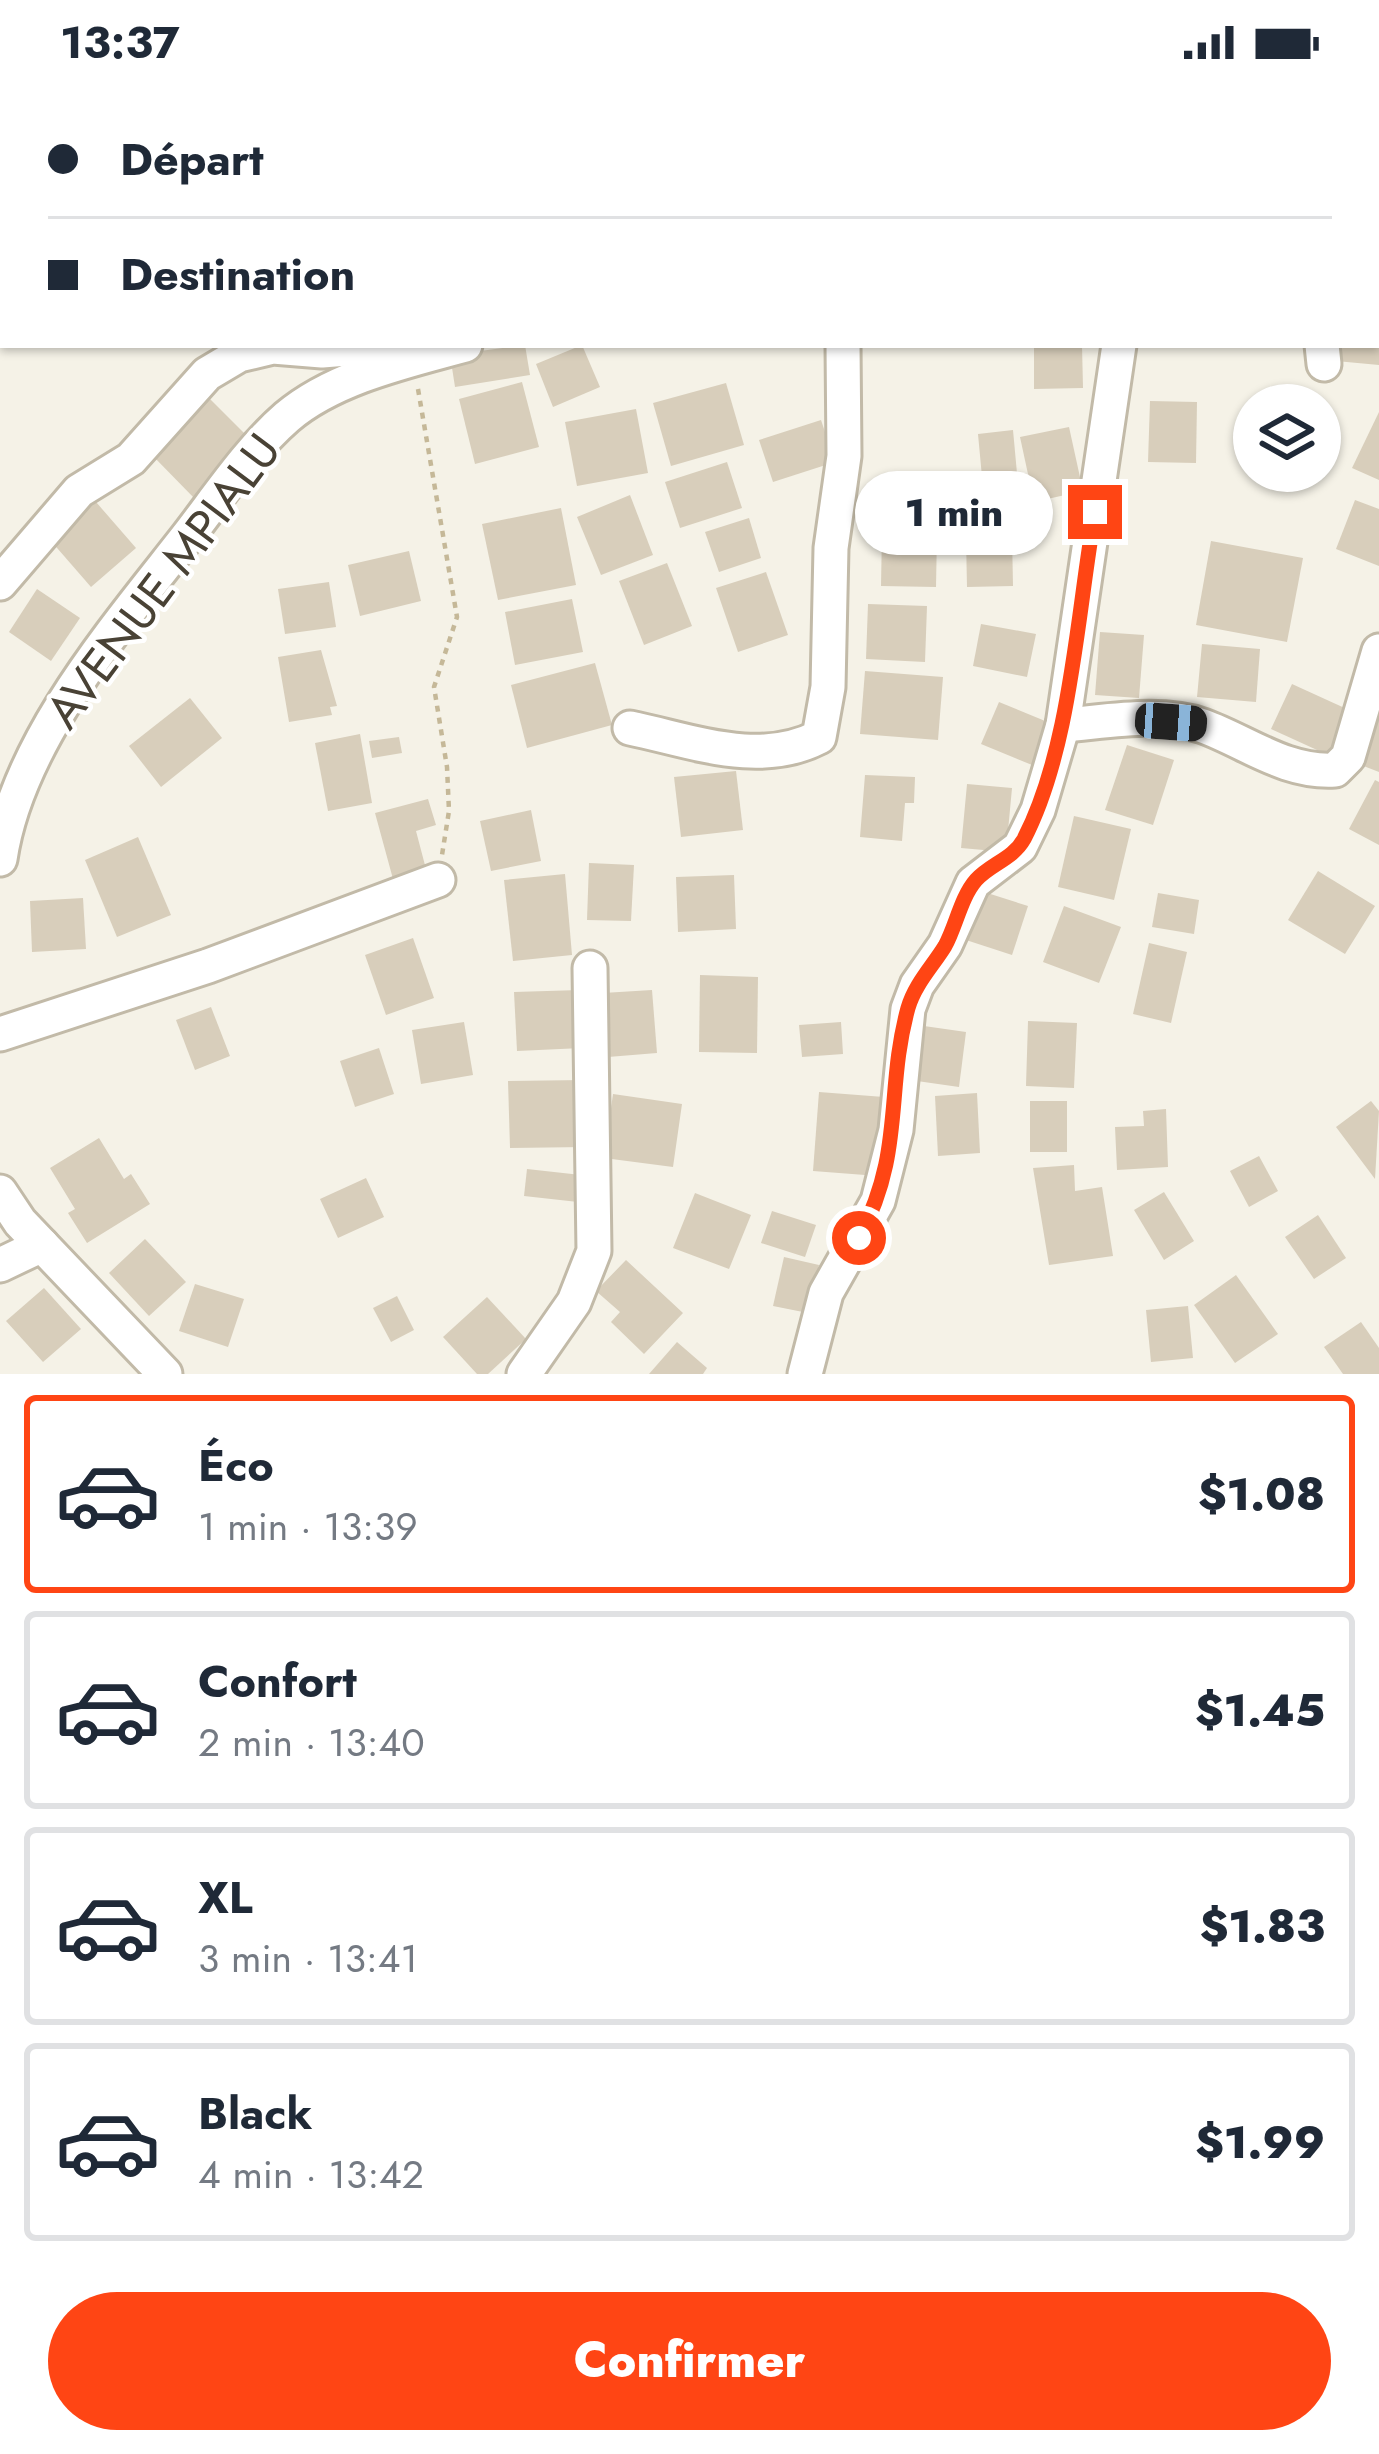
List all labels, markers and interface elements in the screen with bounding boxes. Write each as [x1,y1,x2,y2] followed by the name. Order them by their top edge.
[60,10,180,75] text: 13:37
[120,127,264,192] text: Départ
[120,242,355,307] text: Destination
[1233,384,1341,492] map controls
[1233,384,1341,492] button: layers
[29,419,297,743] street label: AVENUE MPIALU
[855,470,1053,554] callout: 1 min
[905,484,1003,541] text: 1 min
[1068,485,1122,539] route end
[1134,702,1208,742] car
[832,1211,886,1265] route start
[198,1433,274,1498] text: Éco
[54,1440,162,1548] icon: car
[1198,1462,1325,1527] text: $1.08
[198,1498,418,1555] text: 1 min · 13:39
[198,1649,357,1714] text: Confort
[54,1656,162,1764] icon: car
[1195,1678,1325,1743] text: $1.45
[198,1714,425,1771] text: 2 min · 13:40
[198,1865,253,1930] text: XL
[54,1872,162,1980] icon: car
[1200,1894,1325,1959] text: $1.83
[198,1930,418,1987] text: 3 min · 13:41
[198,2081,312,2146] text: Black
[54,2088,162,2196] icon: car
[1195,2110,1325,2175] text: $1.99
[198,2146,424,2203] text: 4 min · 13:42
[48,2292,1331,2430] button: Confirmer

